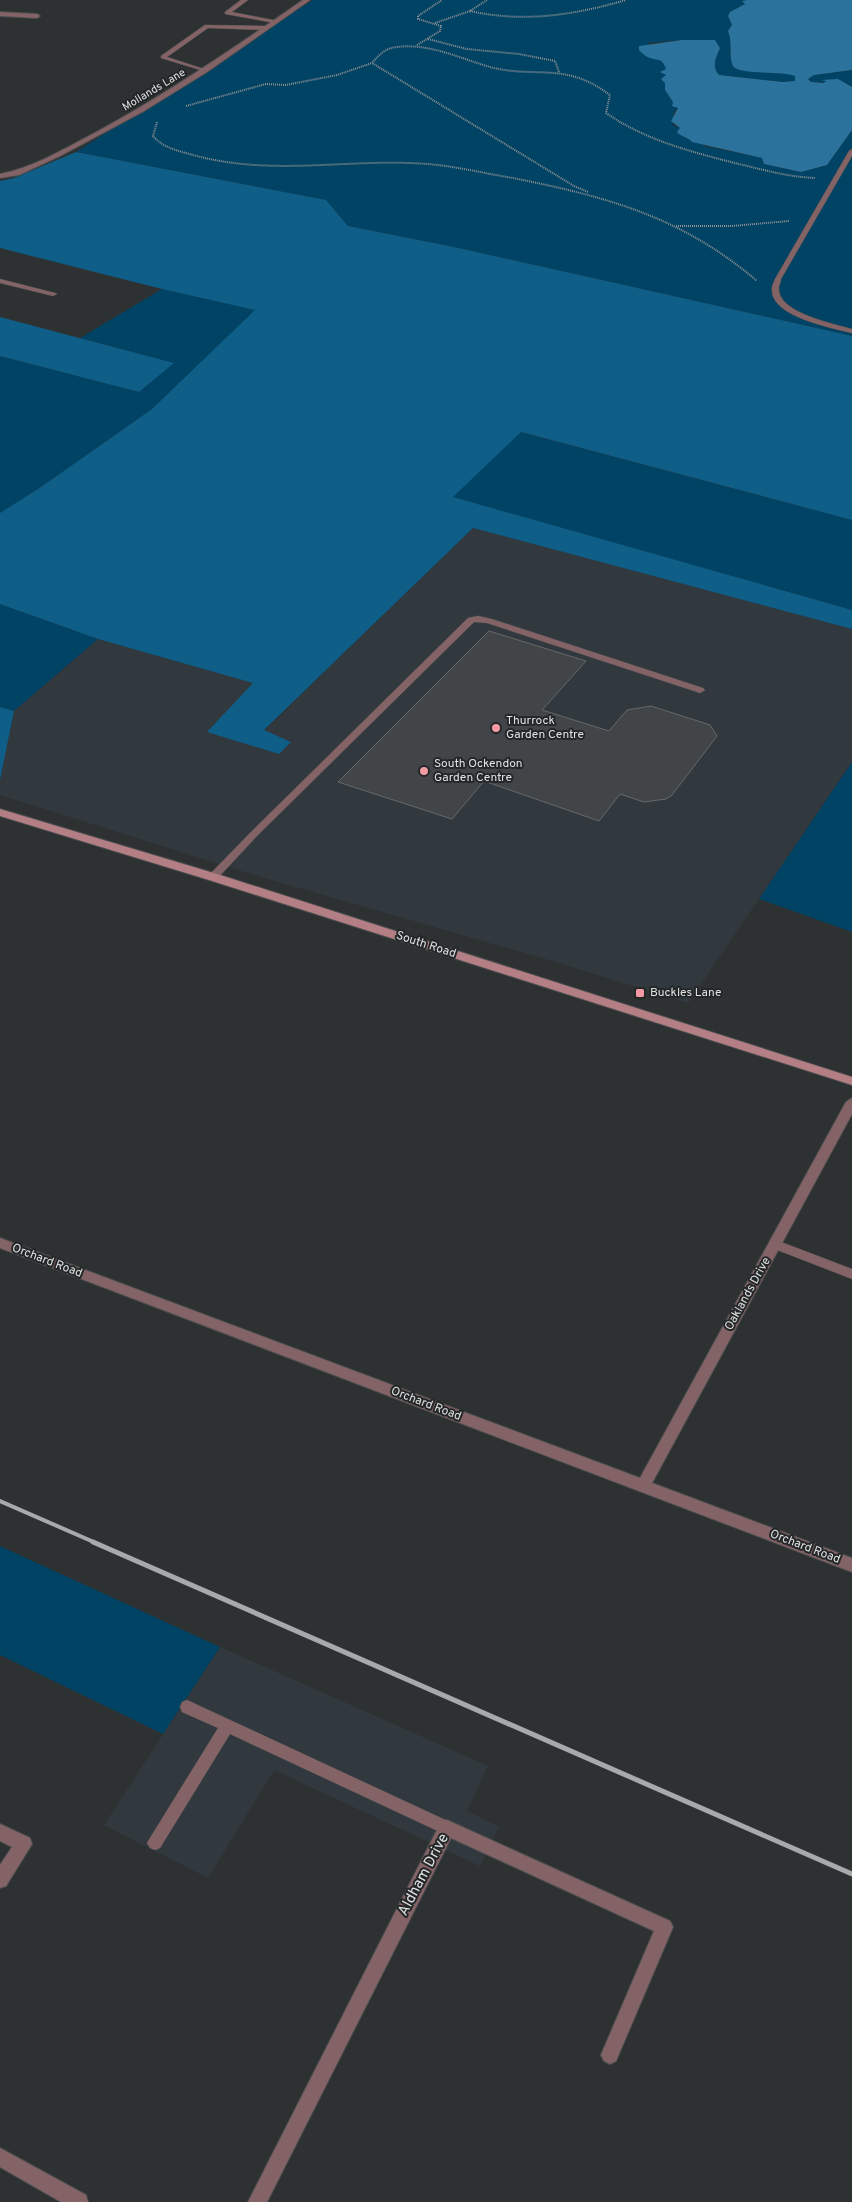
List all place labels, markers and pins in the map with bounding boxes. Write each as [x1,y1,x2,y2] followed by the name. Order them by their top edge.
[506,713,584,743] place label: Thurrock Garden Centre
[490,722,502,734] marker: Thurrock Garden Centre
[434,756,523,786] place label: South Ockendon Garden Centre
[418,765,430,777] marker: South Ockendon Garden Centre
[650,985,721,1001] place label: Buckles Lane
[634,987,646,999] marker: Buckles Lane

